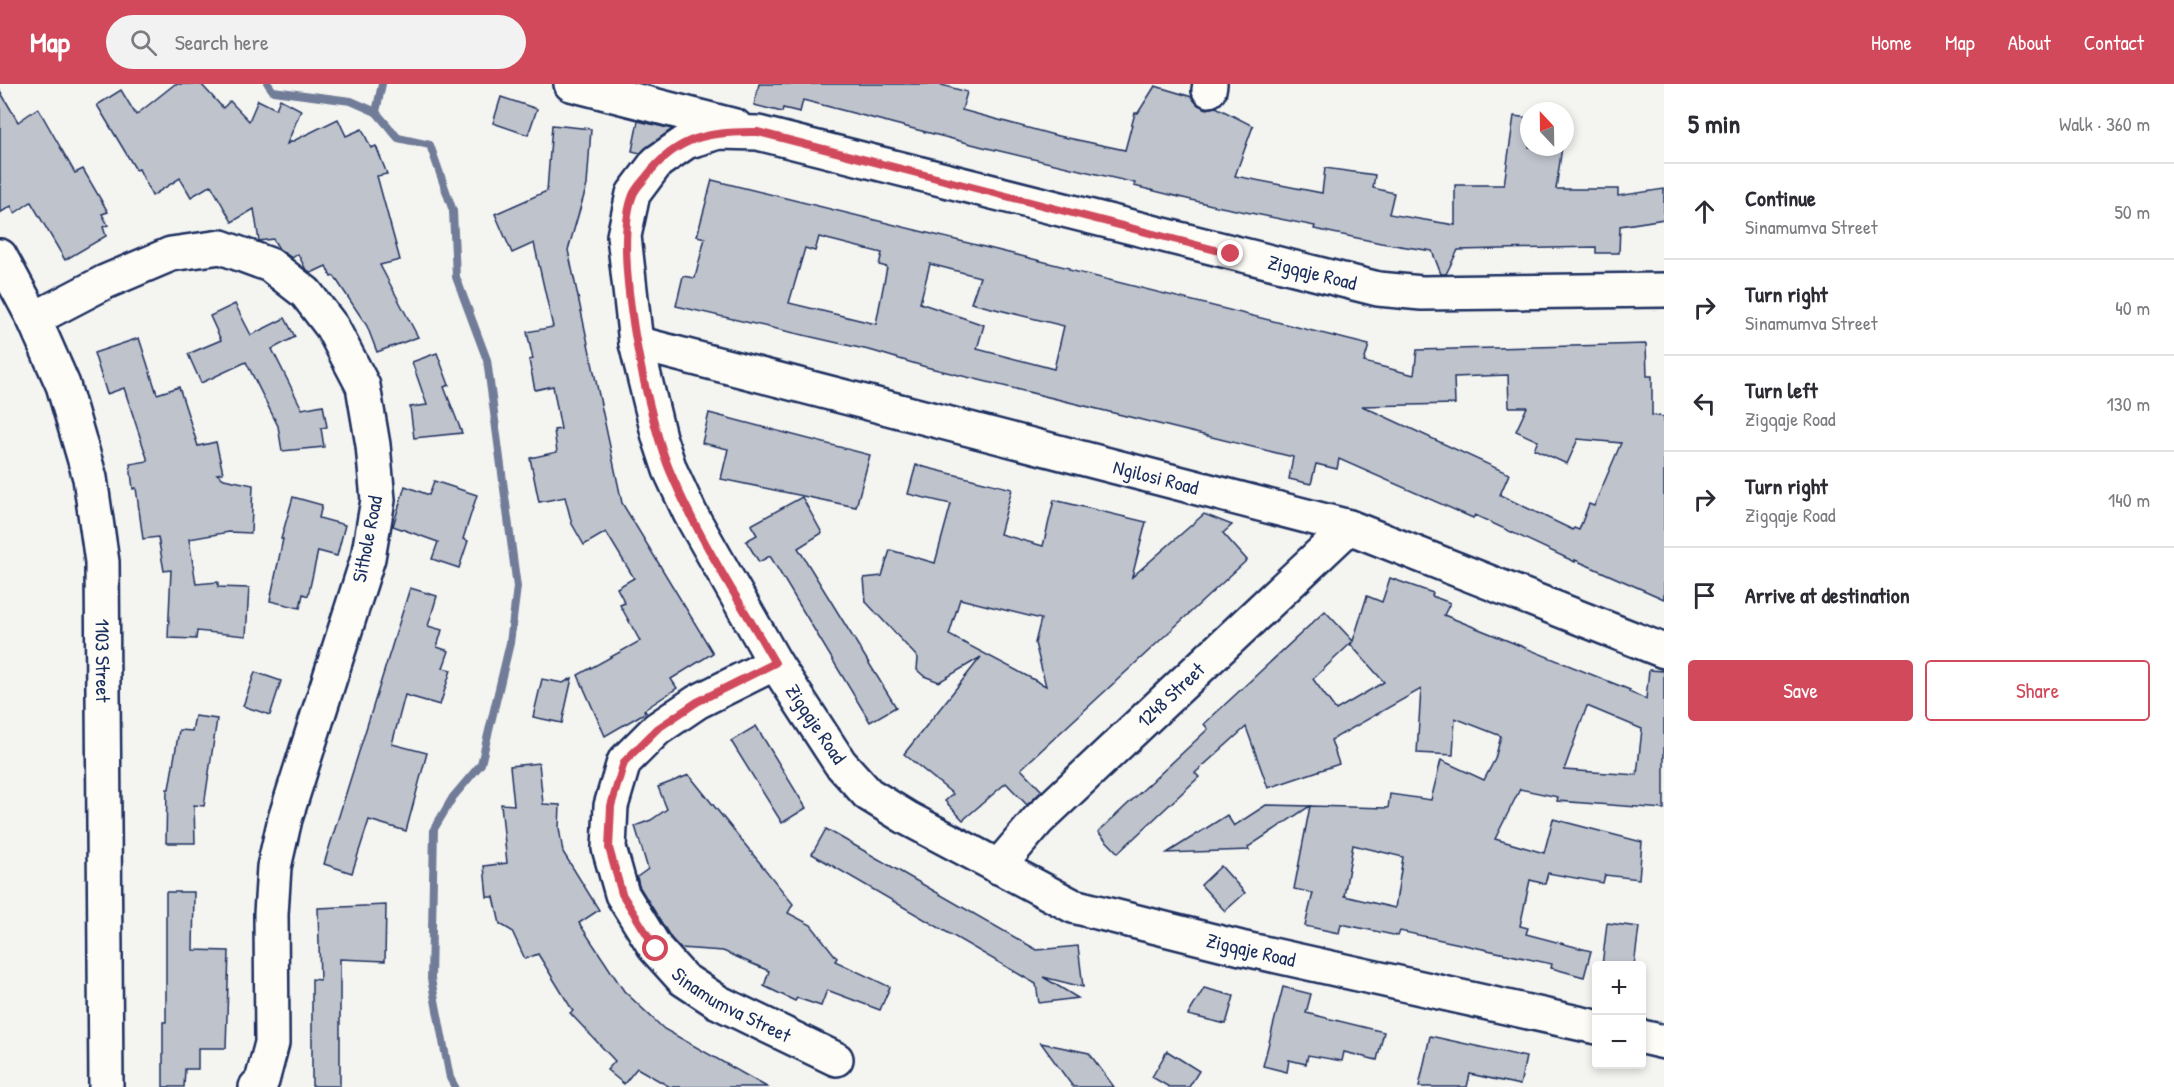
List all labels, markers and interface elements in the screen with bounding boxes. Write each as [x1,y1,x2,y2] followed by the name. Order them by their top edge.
[106,15,526,69] search box
[30,23,70,61] text: Map
[127,26,160,59] icon: search
[175,27,269,57] text: Search here
[1871,28,1912,57] text: Home
[1945,28,1975,57] text: Map
[2008,28,2051,57] text: About
[2084,28,2144,57] text: Contact
[1520,102,1574,156] north arrow
[1688,106,1740,141] text: 5 min
[2059,110,2150,137] text: Walk · 360 m
[1745,183,1816,213] text: Continue
[1688,195,1721,228] icon: ahead
[2114,198,2150,225] text: 50 m
[1745,213,1878,240] text: Sinamumva Street
[1217,240,1243,266] route end
[1265,248,1360,296] street label: Zigqaje Road
[1745,279,1828,309] text: Turn right
[1688,291,1721,324] icon: right
[2115,294,2150,321] text: 40 m
[1745,309,1878,336] text: Sinamumva Street
[1745,375,1818,405] text: Turn left
[1688,387,1721,420] icon: left
[2107,390,2150,417] text: 130 m
[1745,405,1836,432] text: Zigqaje Road
[1111,453,1202,501] street label: Ngilosi Road
[1745,471,1828,501] text: Turn right
[1688,483,1721,516] icon: right
[2108,486,2150,513] text: 140 m
[345,493,388,585] street label: Sithole Road
[1745,501,1836,528] text: Zigqaje Road
[1688,579,1721,612] icon: arrive
[1745,580,1910,610] text: Arrive at destination
[89,619,117,704] street label: 1103 Street
[1130,655,1211,733] street label: 1248 Street
[1688,660,1913,721] button: Save
[1925,660,2150,721] button: Share
[780,679,853,769] street label: Zigqaje Road
[1204,926,1299,973] street label: Zigqaje Road
[642,935,668,961] route start
[666,961,797,1049] street label: Sinamumva Street
[1592,961,1646,1069] map controls
[1592,961,1646,1015] button: +
[1592,1015,1646,1069] button: −

